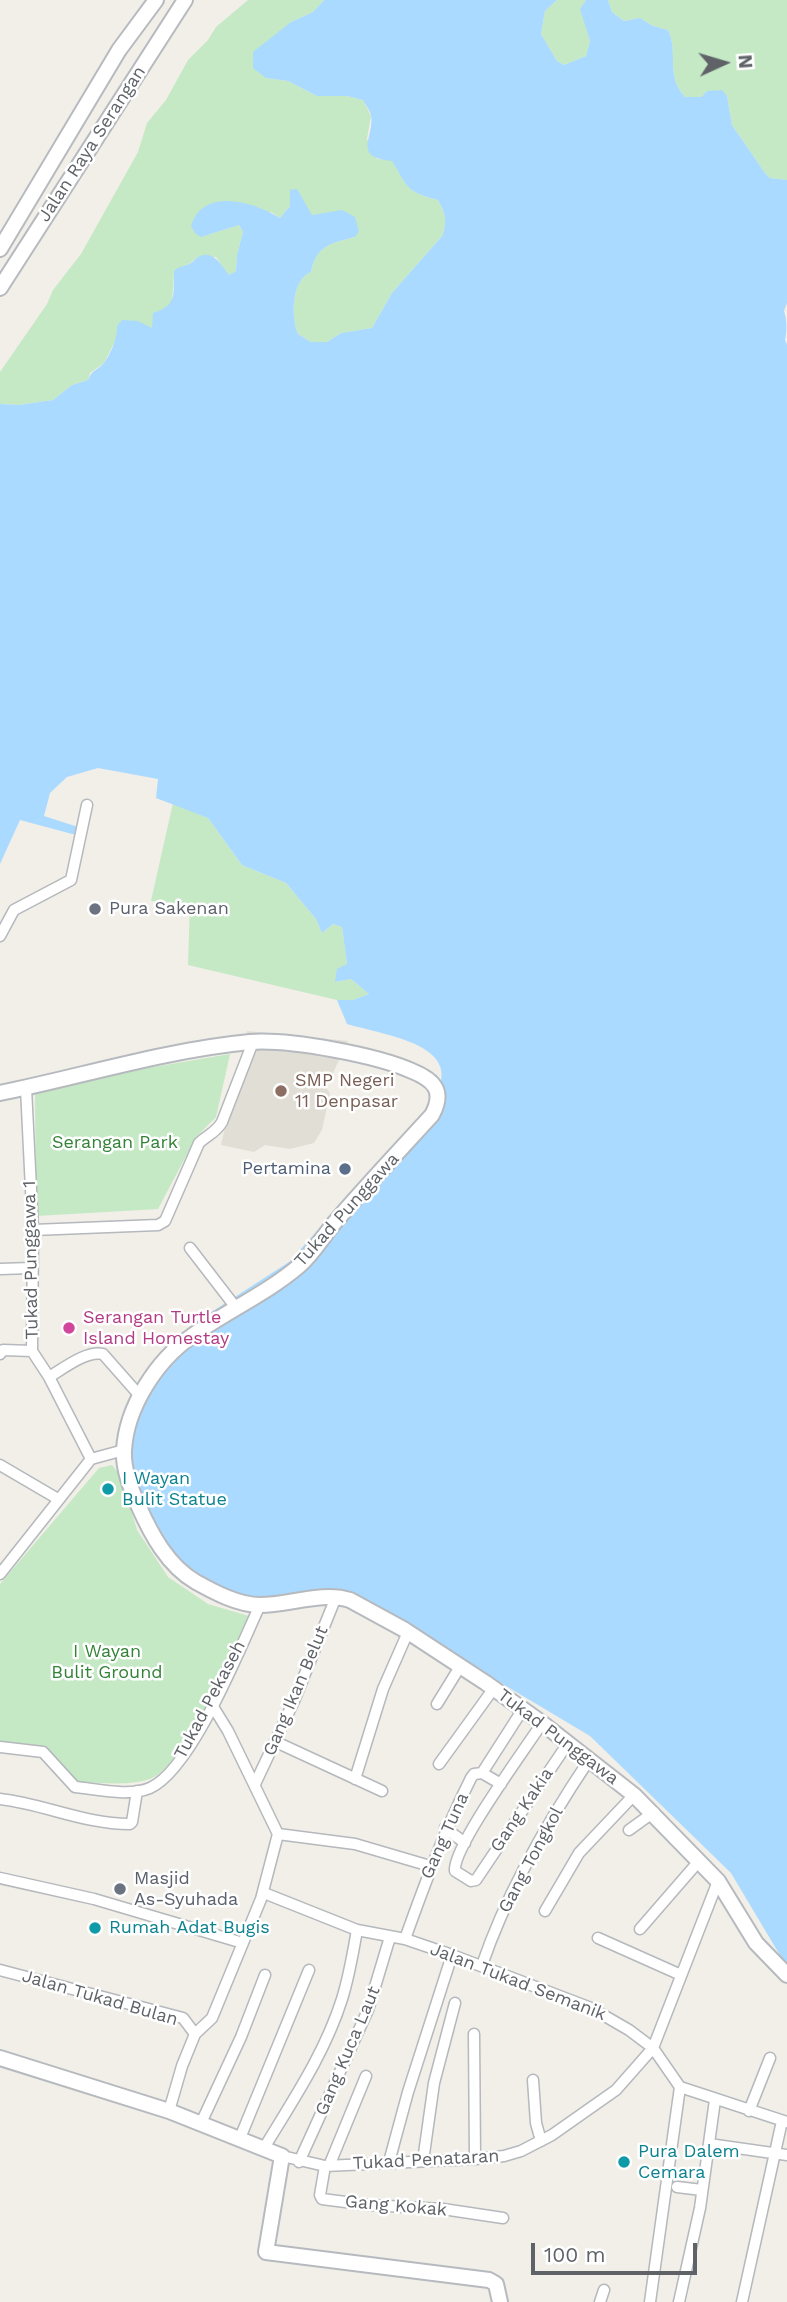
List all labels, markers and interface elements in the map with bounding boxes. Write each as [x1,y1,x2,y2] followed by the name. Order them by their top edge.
[689,28,759,98] north arrow
[733,54,757,69] text: N
[34,62,150,226] street label: Jalan Raya Serangan
[109,898,229,920] place label: Pura Sakenan
[87,901,103,917] marker: Pura Sakenan
[295,1070,398,1112] place label: SMP Negeri 11 Denpasar
[273,1083,289,1099] marker: SMP Negeri 11 Denpasar
[52,1132,178,1154] park label: Serangan Park
[290,1149,404,1271] street label: Tukad Punggawa
[242,1158,331,1180] place label: Pertamina
[337,1161,353,1177] marker: Pertamina
[19,1180,43,1340] street label: Tukad Punggawa 1
[83,1307,229,1350] place label: Serangan Turtle Island Homestay
[61,1320,77,1336] marker: Serangan Turtle Island Homestay
[122,1468,227,1510] place label: I Wayan Bulit Statue
[100,1481,116,1497] marker: I Wayan Bulit Statue
[259,1623,333,1759] street label: Gang Ikan Belut
[170,1637,250,1763] street label: Tukad Pekaseh
[51,1641,163,1684] park label: I Wayan Bulit Ground
[493,1684,623,1790] street label: Tukad Punggawa
[486,1764,558,1856] street label: Gang Kakia
[416,1789,474,1883] street label: Gang Tuna
[494,1803,568,1917] street label: Gang Tongkol
[134,1868,238,1910] place label: Masjid As-Syuhada
[112,1881,128,1897] marker: Masjid As-Syuhada
[109,1917,270,1939] place label: Rumah Adat Bugis
[87,1920,103,1936] marker: Rumah Adat Bugis
[427,1938,609,2026] street label: Jalan Tukad Semanik
[20,1965,180,2031] street label: Jalan Tukad Bulan
[311,1983,385,2119] street label: Gang Kuca Laut
[638,2141,740,2184] place label: Pura Dalem Cemara
[352,2145,500,2175] street label: Tukad Penataran
[616,2154,632,2170] marker: Pura Dalem Cemara
[344,2191,448,2221] street label: Gang Kokak
[535,2228,701,2272] scale bar
[544,2242,606,2267] text: 100 m

